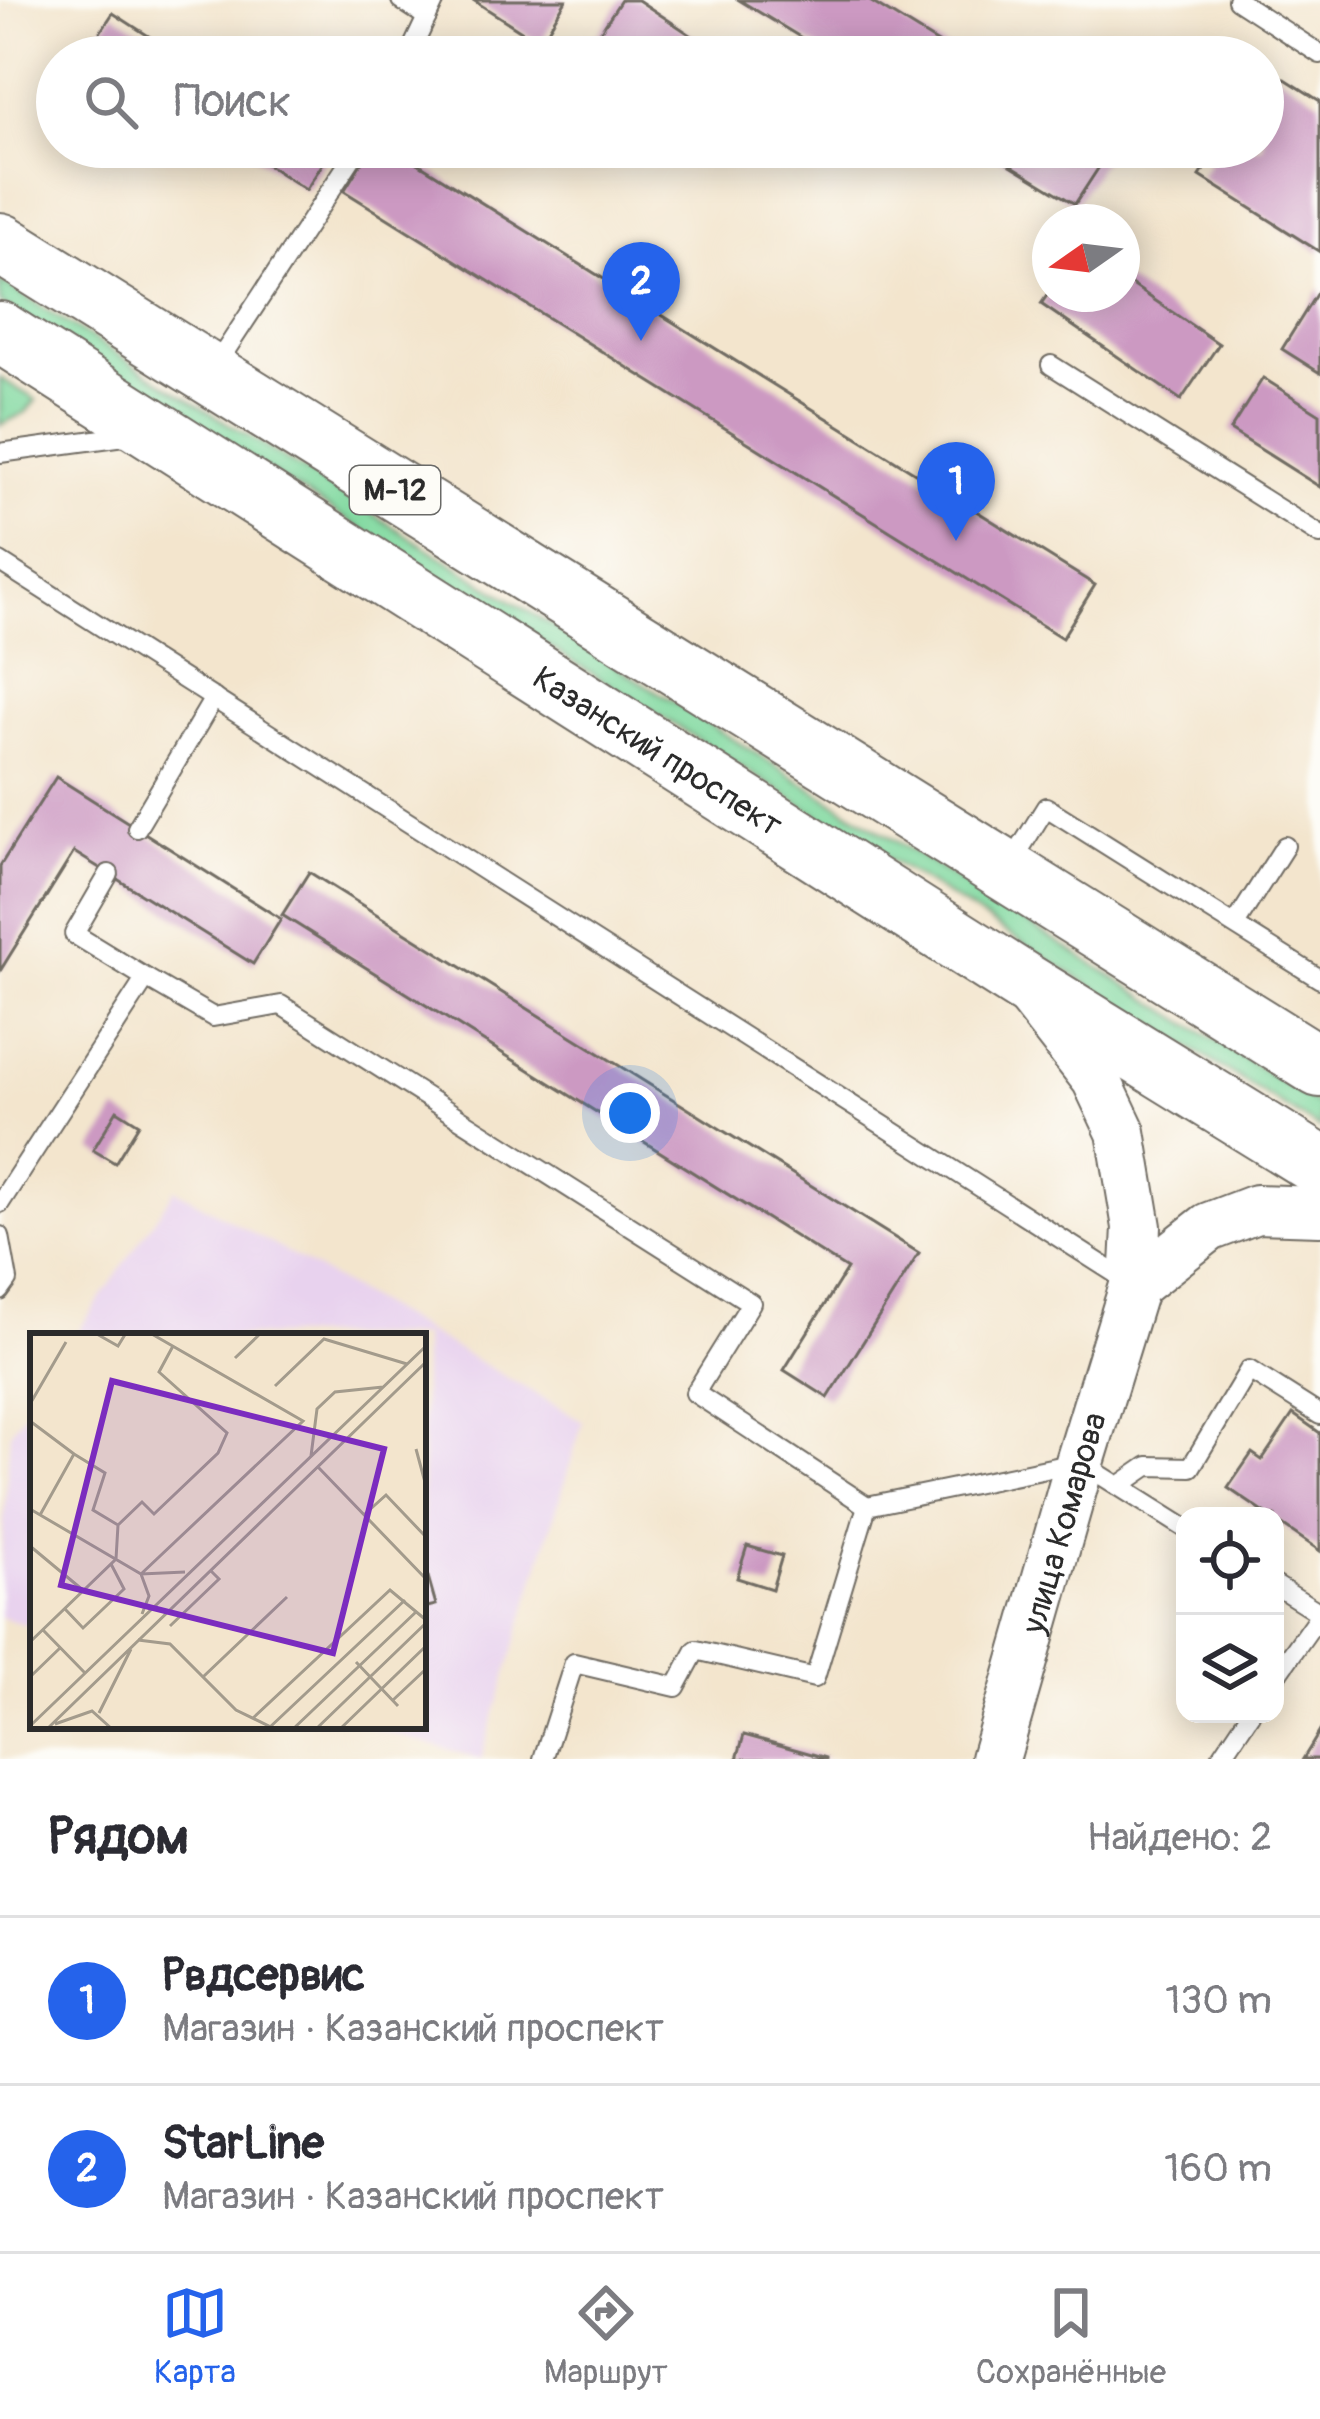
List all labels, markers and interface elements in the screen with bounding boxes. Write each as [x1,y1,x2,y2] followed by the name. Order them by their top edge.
[36,36,1284,168] search box
[78,69,144,135] icon: search
[174,74,291,130] text: Поиск
[1032,204,1140,312] north arrow
[602,242,680,341] pin: 2
[917,442,995,541] pin: 1
[350,466,440,514] road number: М-12
[525,657,790,846] street label: Казанский проспект
[600,1083,660,1143] your location
[30,1333,426,1729] inset map
[1013,1408,1116,1639] street label: улица Комарова
[1176,1507,1284,1723] map controls
[1176,1507,1284,1615] button: locate
[1176,1615,1284,1723] button: layers
[48,1805,189,1869] text: Рядом
[1087,1813,1272,1862] text: Найдено: 2
[162,1948,365,2004] text: Рвдсервис
[79,1976,95,2025] text: 1
[1165,1976,1272,2025] text: 130 m
[162,2004,664,2053] text: Магазин · Казанский проспект
[162,2116,324,2172] text: StarLine
[76,2144,98,2193] text: 2
[1164,2144,1272,2193] text: 160 m
[162,2172,664,2221] text: Магазин · Казанский проспект
[154,2280,236,2393] tab: Карта
[544,2280,668,2393] tab: Маршрут
[976,2280,1166,2393] tab: Сохранённые

